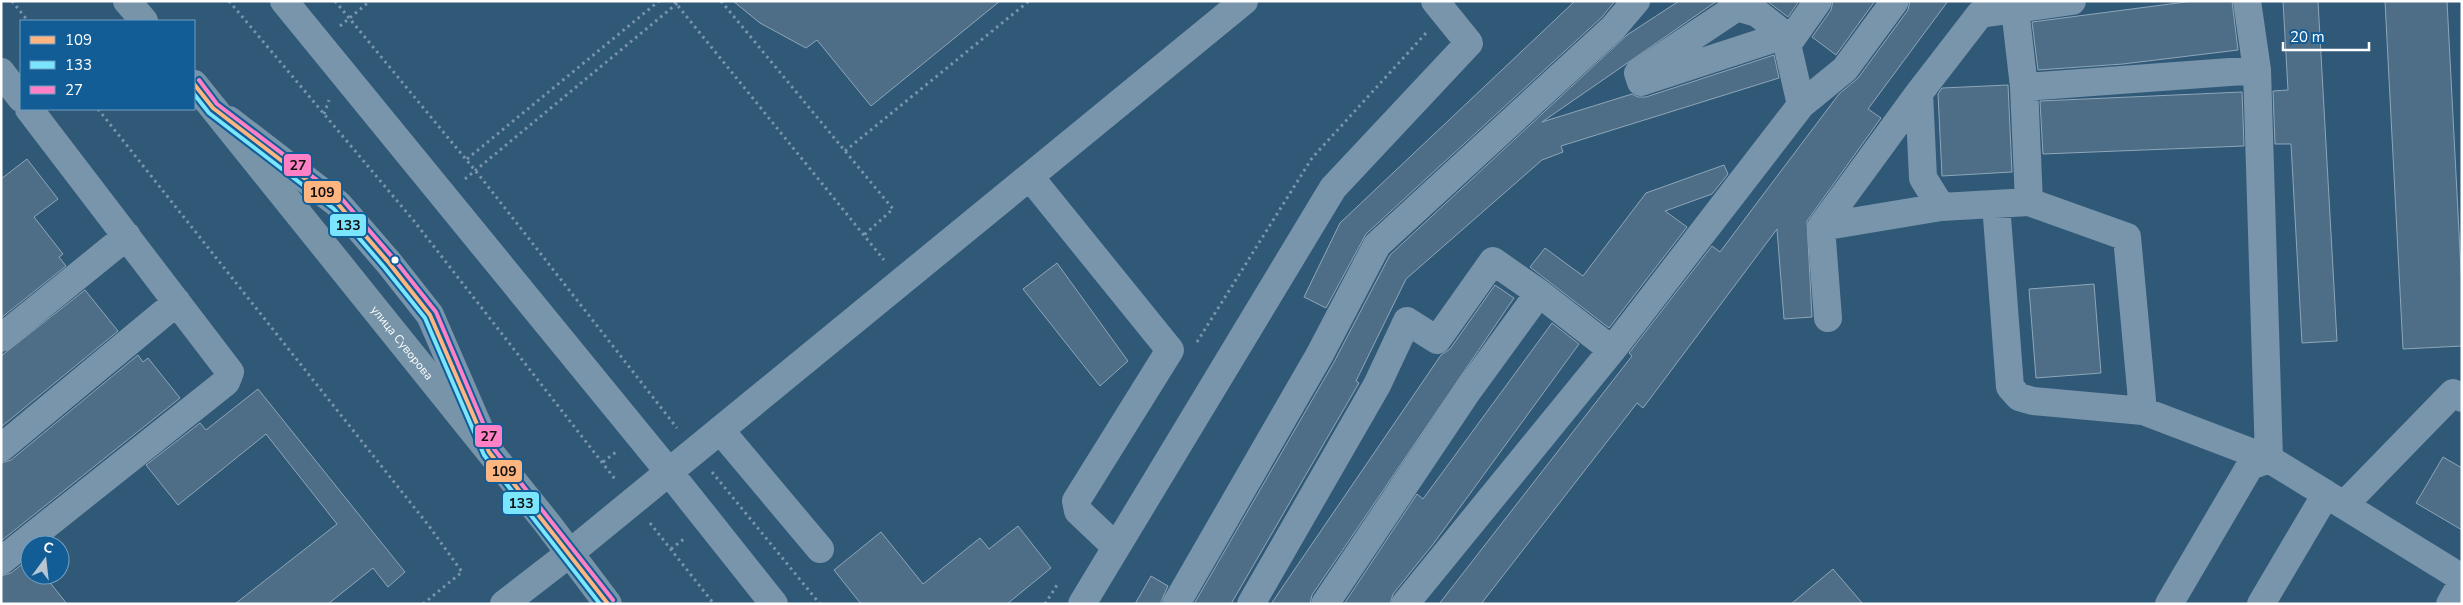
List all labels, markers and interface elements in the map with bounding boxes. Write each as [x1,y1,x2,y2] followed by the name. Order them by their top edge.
[20,20,195,110] legend
[2283,20,2369,52] scale bar
[2290,27,2325,47] text: 20 m
[65,30,92,50] text: 109
[65,55,92,75] text: 133
[65,80,83,100] text: 27
[283,153,312,177] line badge: 27
[290,156,306,175] text: 27
[303,180,342,204] line badge: 109
[309,183,335,202] text: 109
[329,213,367,237] line badge: 133
[335,216,361,235] text: 133
[390,255,400,265] unlabelled marker
[367,302,437,383] street label: улица Суворова
[474,424,503,448] line badge: 27
[481,427,497,446] text: 27
[485,459,523,483] line badge: 109
[491,462,517,481] text: 109
[502,491,540,515] line badge: 133
[508,494,534,513] text: 133
[20,535,70,585] north arrow
[41,538,56,558] text: С

